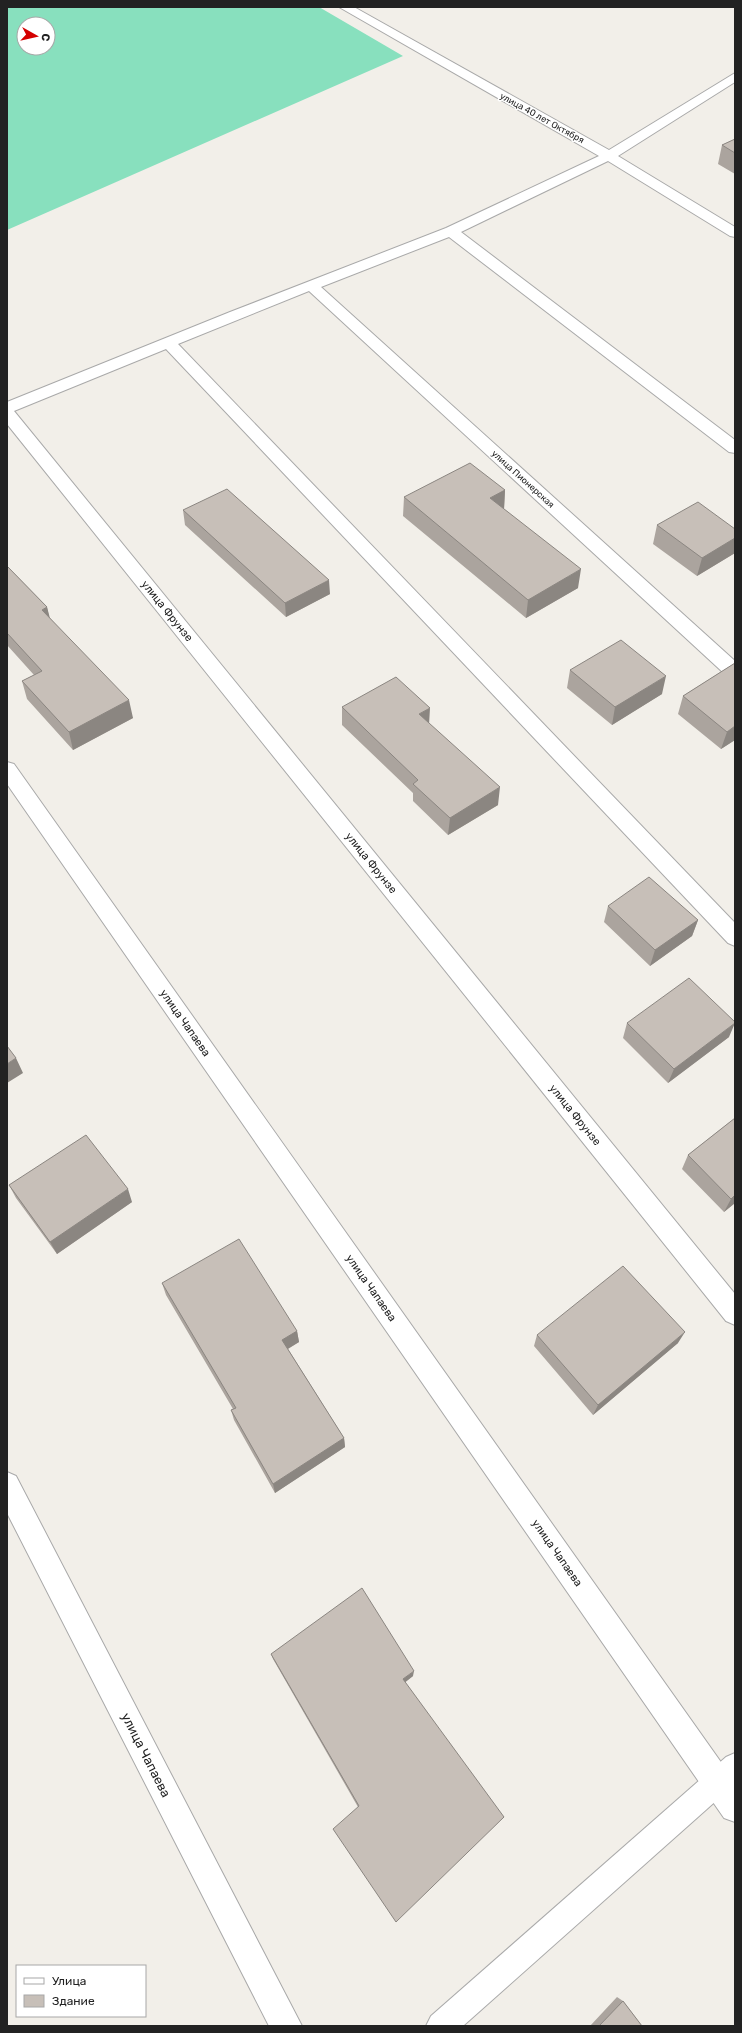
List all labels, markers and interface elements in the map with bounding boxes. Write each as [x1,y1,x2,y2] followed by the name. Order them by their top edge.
[16,16,56,56] north arrow
[38,33,52,42] text: С
[498,91,586,145] street label: улица 40 лет Октября
[490,448,556,510] street label: улица Пионерская
[138,578,196,644] street label: улица Фрунзе
[342,830,400,896] street label: улица Фрунзе
[157,987,213,1059] street label: улица Чапаева
[546,1082,604,1148] street label: улица Фрунзе
[343,1252,399,1324] street label: улица Чапаева
[529,1517,585,1589] street label: улица Чапаева
[118,1710,174,1800] street label: улица Чапаева
[16,1965,146,2017] legend
[52,1974,86,1988] text: Улица
[52,1994,95,2008] text: Здание

